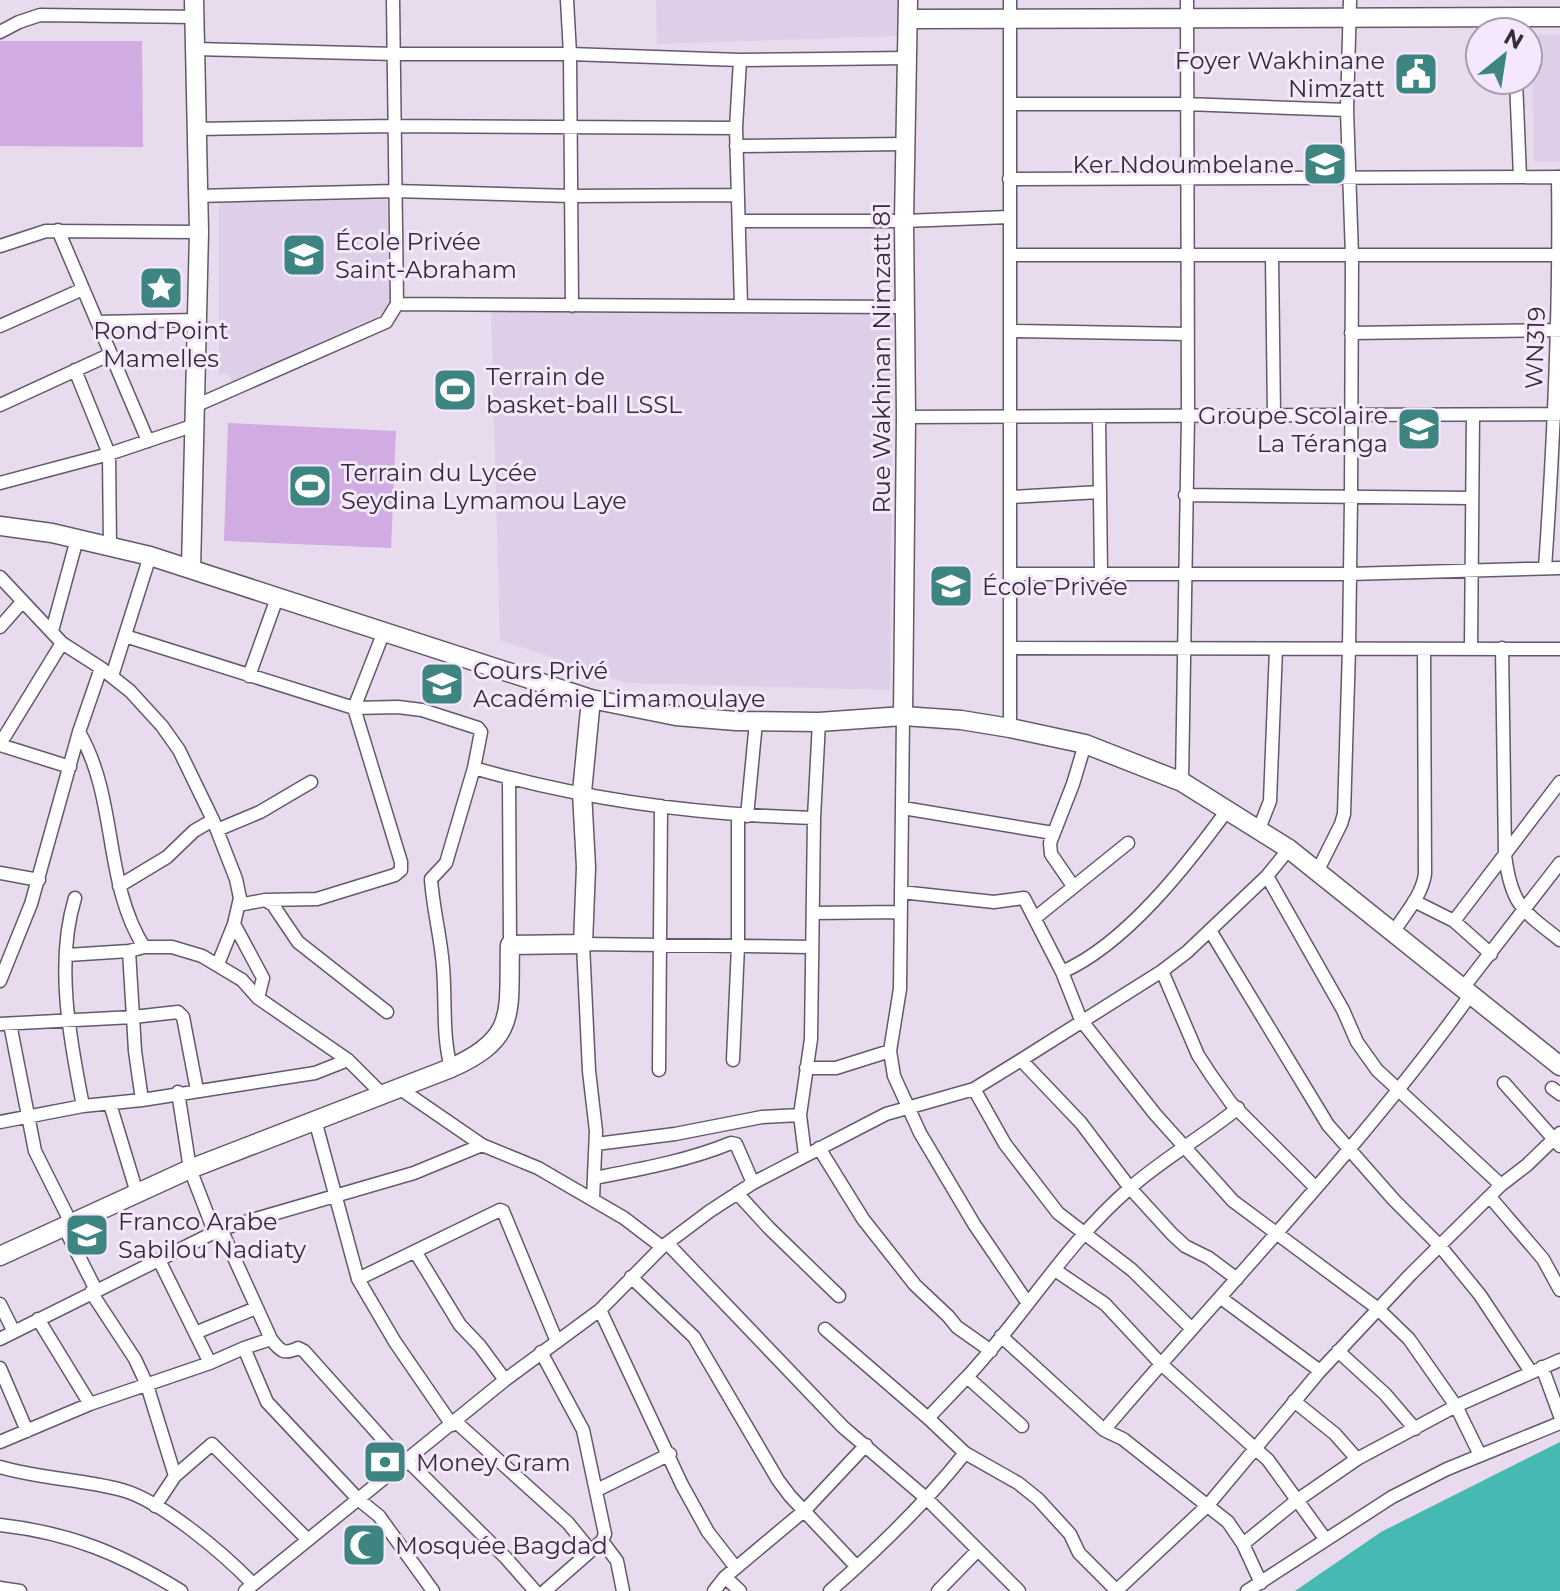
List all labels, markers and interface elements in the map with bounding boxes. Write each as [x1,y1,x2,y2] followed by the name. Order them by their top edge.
[1464,16,1544,96] north arrow
[1499,23,1528,55] text: N
[1175,46,1385,103] place label: Foyer Wakhinane Nimzatt
[1392,50,1440,98] public building icon: Foyer Wakhinane Nimzatt
[1301,140,1349,188] school or university icon: Ker Ndoumbelane
[1073,150,1294,179] place label: Ker Ndoumbelane
[867,203,896,513] street label: Rue Wakhinan Nimzatt 81
[335,227,517,284] place label: École Privée Saint-Abraham
[280,231,328,279] school or university icon: École Privée Saint-Abraham
[137,264,185,312] place icon: Rond Point Mamelles
[1519,306,1551,390] street label: WN319
[93,316,229,373] place label: Rond Point Mamelles
[486,362,682,419] place label: Terrain de basket-ball LSSL
[431,366,479,414] sports icon: Terrain de basket-ball LSSL
[1198,401,1388,458] place label: Groupe Scolaire La Téranga
[1395,405,1443,453] school or university icon: Groupe Scolaire La Téranga
[341,458,627,515] place label: Terrain du Lycée Seydina Lymamou Laye
[286,462,334,510] sports icon: Terrain du Lycée Seydina Lymamou Laye
[927,562,975,610] school or university icon: École Privée
[982,572,1128,601] place label: École Privée
[473,656,765,713] place label: Cours Privé Académie Limamoulaye
[418,660,466,708] school or university icon: Cours Privé Académie Limamoulaye
[118,1207,306,1264] place label: Franco Arabe Sabilou Nadiaty
[63,1211,111,1259] school or university icon: Franco Arabe Sabilou Nadiaty
[361,1438,409,1486] bank icon: Money Gram
[416,1448,571,1477] place label: Money Gram
[340,1521,388,1569] mosque icon: Mosquée Bagdad
[395,1531,608,1560] place label: Mosquée Bagdad

